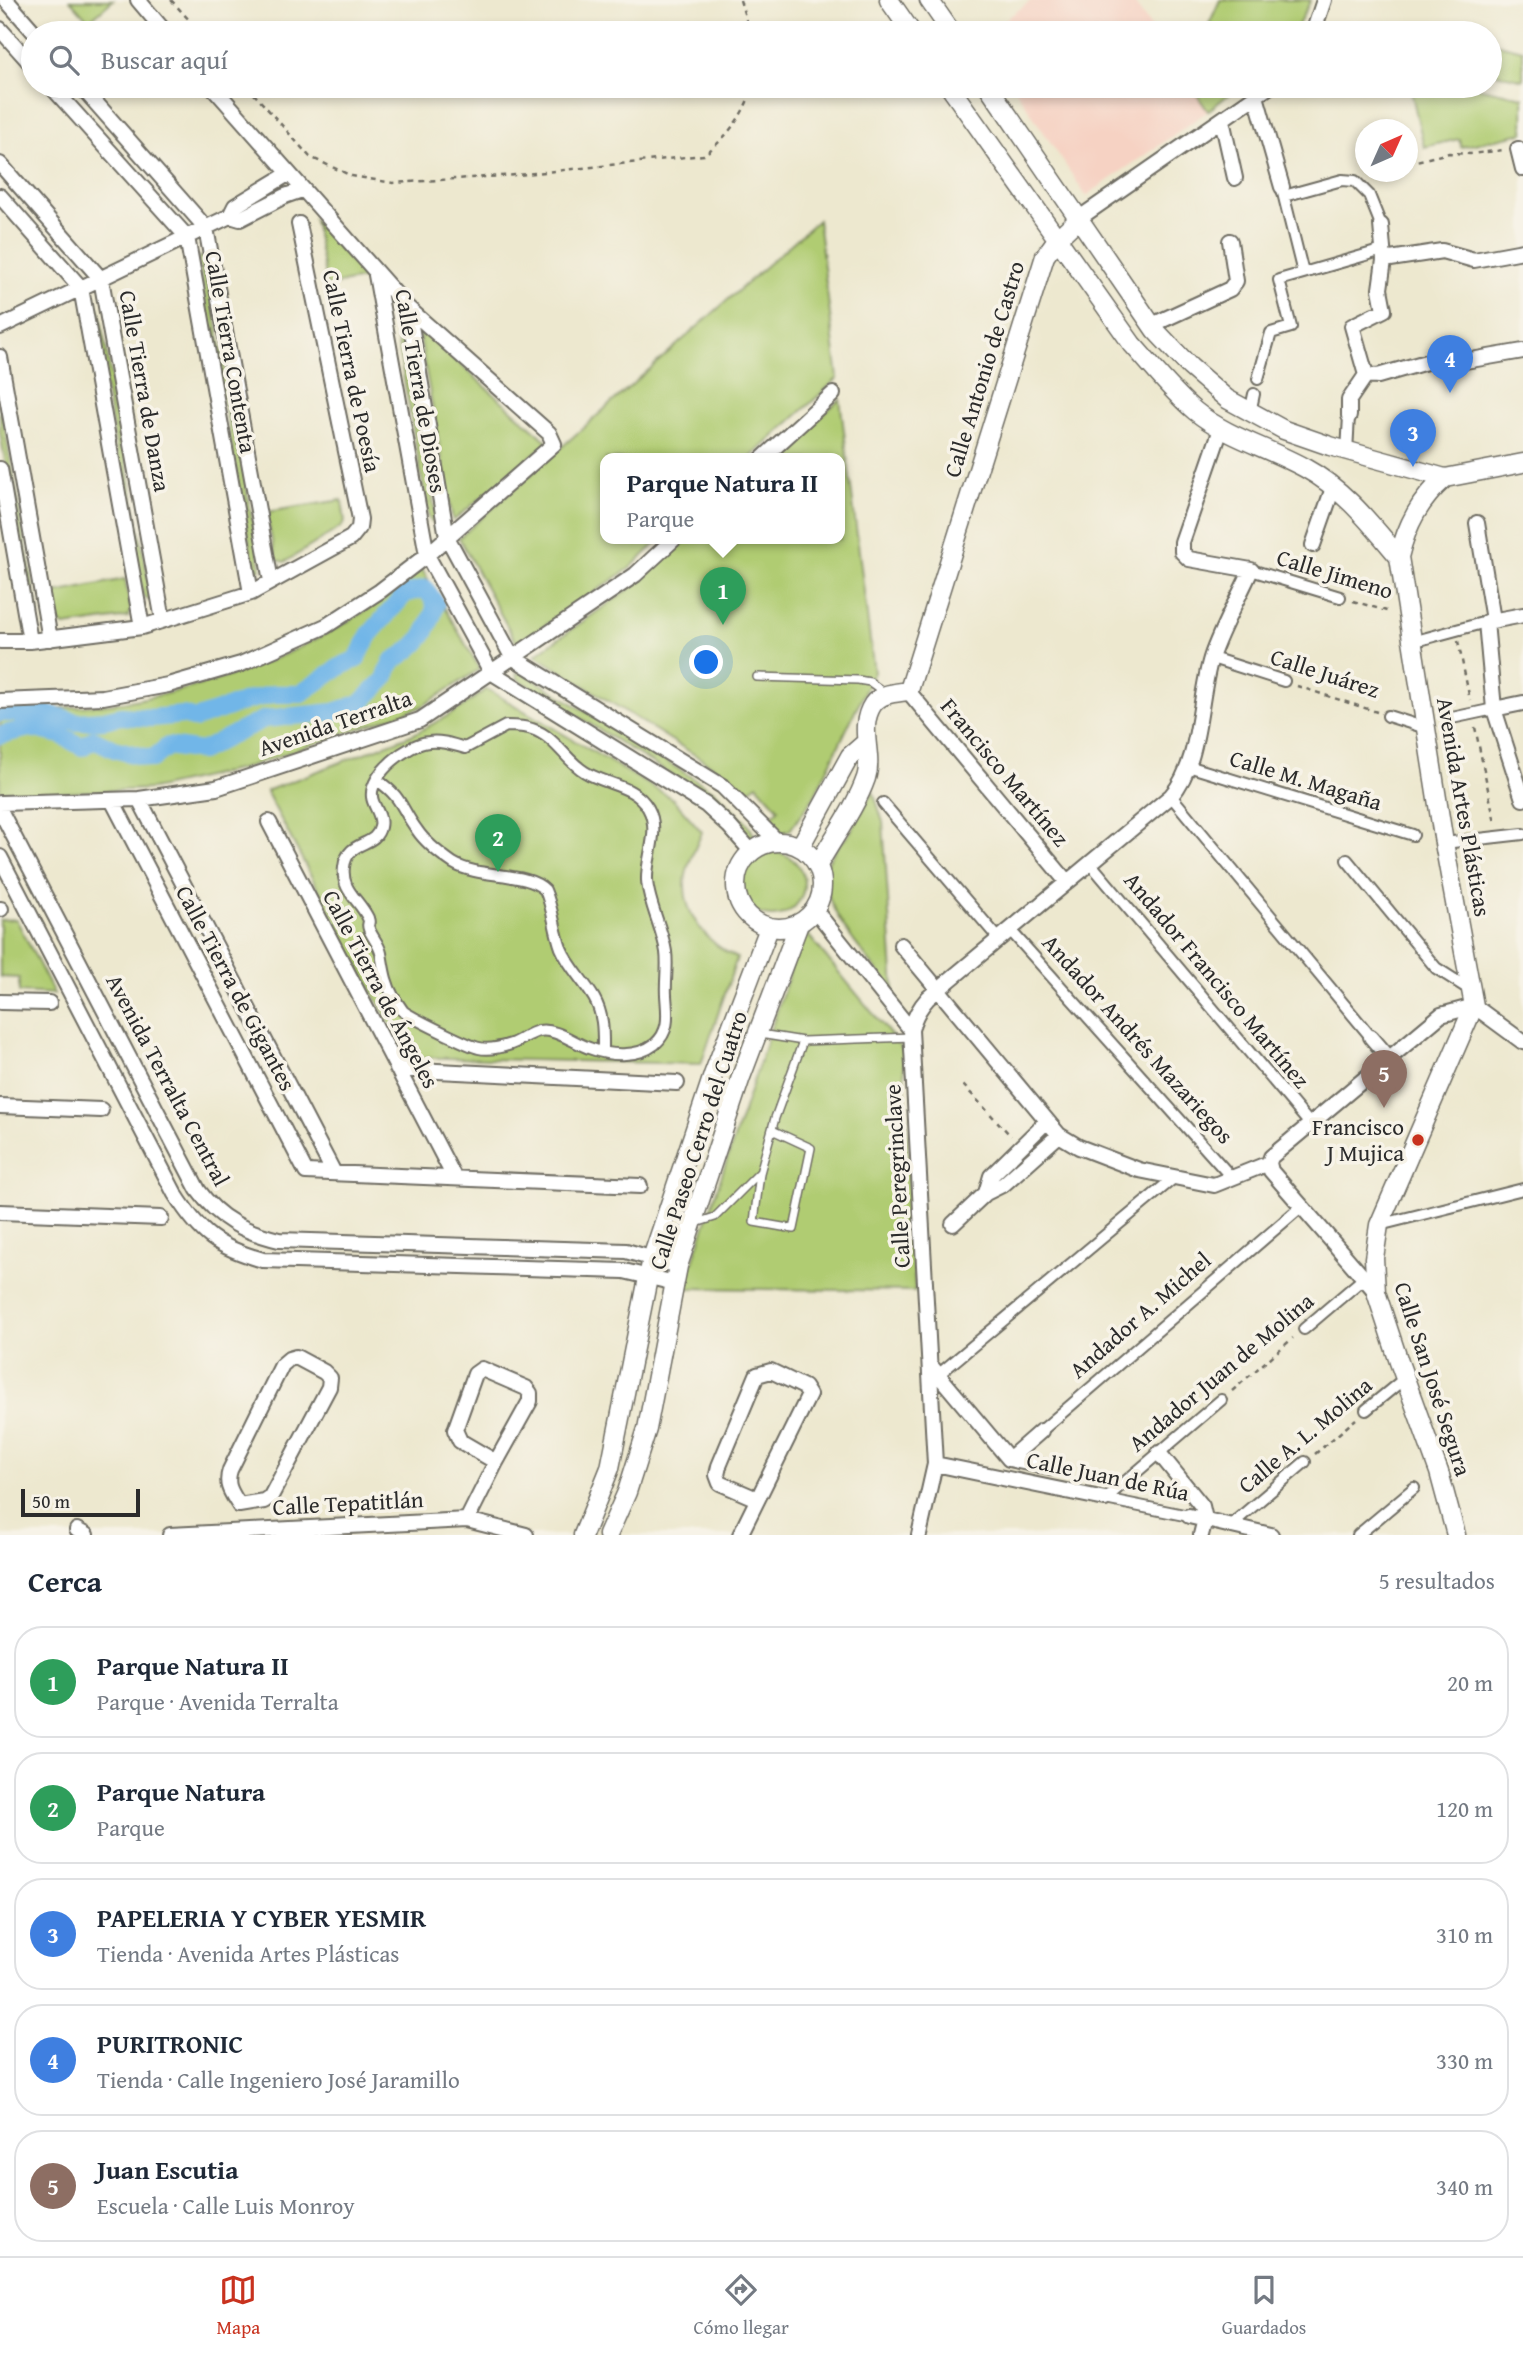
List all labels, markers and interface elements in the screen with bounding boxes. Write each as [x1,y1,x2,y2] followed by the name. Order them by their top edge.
[21,21,1502,98] search box
[101,40,228,79] text: Buscar aquí
[45,41,83,79] icon: search
[1355,119,1418,182] north arrow
[197,248,266,456] street label: Calle Tierra Contenta
[935,257,1032,481] street label: Calle Antonio de Castro
[315,266,390,475] street label: Calle Tierra de Poesía
[387,286,456,495] street label: Calle Tierra de Dioses
[112,288,179,494] street label: Calle Tierra de Danza
[1427,335,1473,393] pin: 4
[1390,409,1436,467] pin: 3
[600,453,845,544] popup
[627,463,818,502] text: Parque Natura II
[627,502,694,535] text: Parque
[1273,540,1397,607] street label: Calle Jimeno
[700,567,746,625] pin: 1
[1266,639,1384,706] street label: Calle Juárez
[689,645,723,679] your location
[254,681,416,764] street label: Avenida Terralta
[933,690,1077,853] street label: Francisco Martínez
[1429,695,1500,919] street label: Avenida Artes Plásticas
[1226,741,1386,818] street label: Calle M. Magaña
[475,814,521,872] pin: 2
[1117,864,1318,1095] street label: Andador Francisco Martínez
[168,879,305,1096] street label: Calle Tierra de Gigantes
[315,884,448,1094] street label: Calle Tierra de Ángeles
[1035,927,1242,1151] street label: Andador Andrés Mazariegos
[98,968,238,1192] street label: Avenida Terralta Central
[640,1006,755,1273] street label: Calle Paseo Cerro del Cuatro
[1361,1050,1407,1108] pin: 5
[875,1083,918,1269] street label: Calle Peregrinclave
[1312,1110,1404,1169] place label: Francisco J Mujica
[1410,1132,1426,1148] marker: Francisco J Mujica
[1061,1244,1218,1386] street label: Andador A. Michel
[1387,1278,1480,1480] street label: Calle San José Segura
[1121,1284,1320,1459] street label: Andador Juan de Molina
[1231,1369,1379,1501] street label: Calle A. L. Molina
[1024,1442,1193,1509] street label: Calle Juan de Rúa
[272,1482,424,1523] street label: Calle Tepatitlán
[21,1486,140,1518] scale bar
[32,1487,70,1515] text: 50 m
[28,1559,102,1603] text: Cerca
[1379,1564,1495,1597] text: 5 resultados
[97,1646,289,1685] text: Parque Natura II
[47,1666,59,1699] text: 1
[1447,1666,1493,1699] text: 20 m
[97,1685,339,1718] text: Parque · Avenida Terralta
[97,1772,265,1811] text: Parque Natura
[47,1792,59,1825] text: 2
[1436,1792,1493,1825] text: 120 m
[97,1811,165,1844] text: Parque
[97,1898,426,1937] text: PAPELERIA Y CYBER YESMIR
[47,1918,59,1951] text: 3
[1436,1918,1493,1951] text: 310 m
[97,1937,399,1970] text: Tienda · Avenida Artes Plásticas
[97,2024,243,2063] text: PURITRONIC
[47,2044,59,2077] text: 4
[1436,2044,1493,2077] text: 330 m
[97,2063,460,2096] text: Tienda · Calle Ingeniero José Jaramillo
[97,2150,239,2189] text: Juan Escutia
[47,2170,59,2203] text: 5
[1436,2170,1493,2203] text: 340 m
[97,2189,355,2222] text: Escuela · Calle Luis Monroy
[217,2271,260,2341] tab: Mapa
[693,2271,789,2341] tab: Cómo llegar
[1222,2271,1306,2341] tab: Guardados

